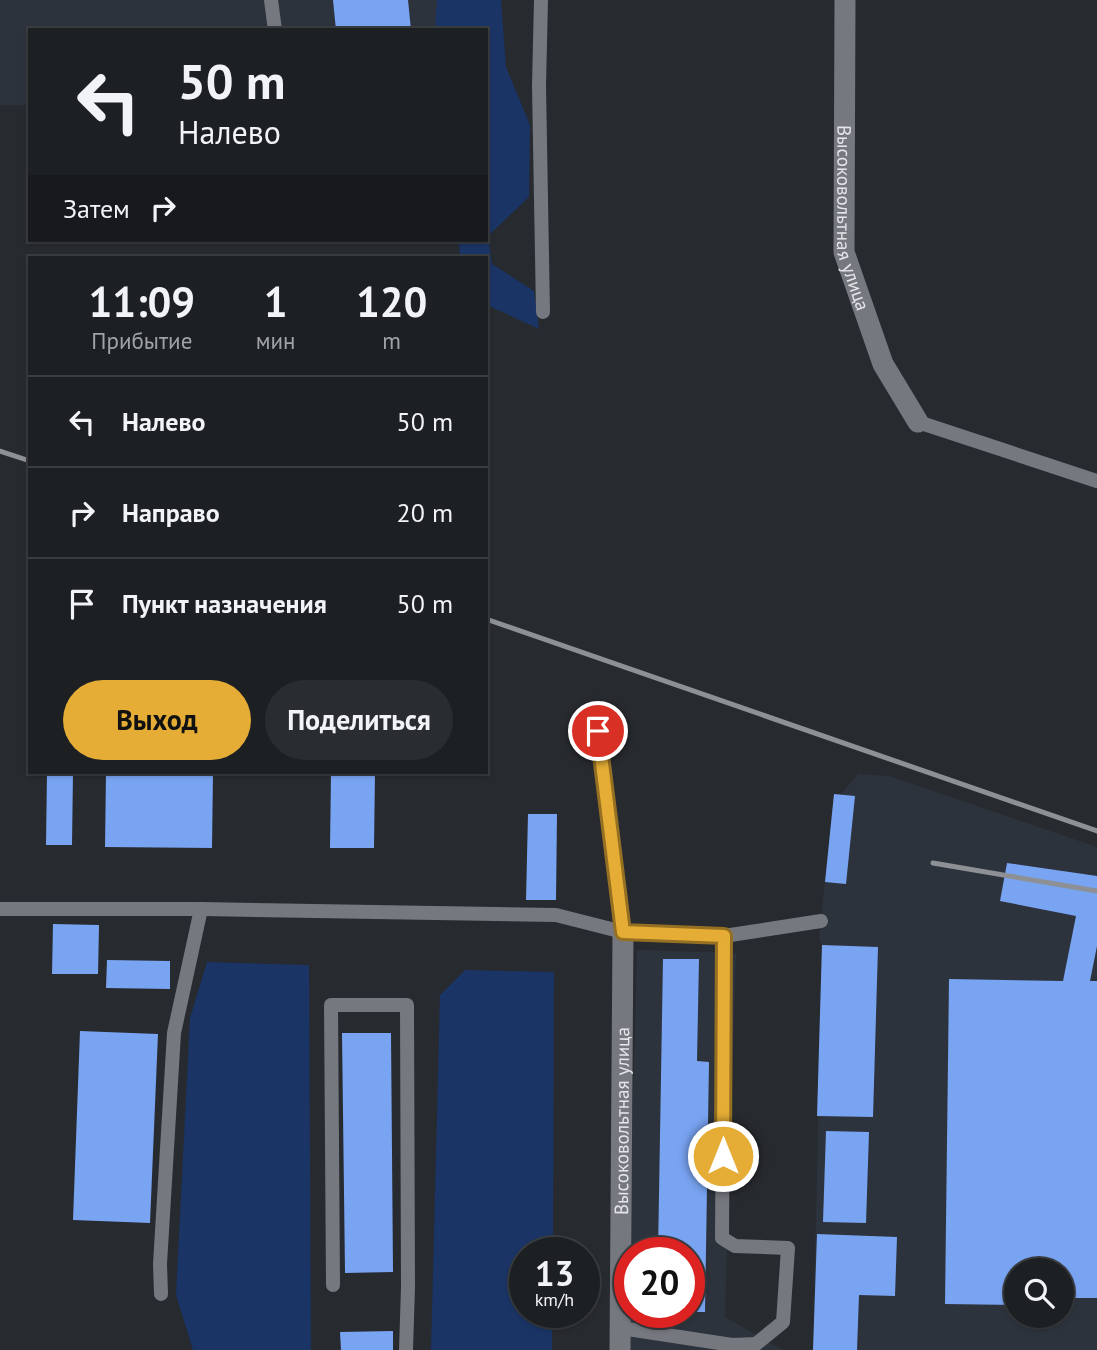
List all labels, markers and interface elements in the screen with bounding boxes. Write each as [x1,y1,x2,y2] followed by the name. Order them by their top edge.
[178,49,285,113] text: 50 m
[63,56,154,147] icon: left
[178,111,281,153] text: Налево
[832,125,875,314] street label: Высоковольтная улица
[144,189,182,227] icon: right
[63,192,130,225] text: Затем
[89,274,195,329] text: 11:09
[264,274,287,329] text: 1
[356,274,427,329] text: 120
[91,326,192,355] text: Прибытие
[256,326,295,355] text: мин
[382,326,401,355] text: m
[63,403,101,441] icon: left
[122,405,206,438] text: Налево
[397,405,453,438] text: 50 m
[63,494,101,532] icon: right
[122,496,220,529] text: Направо
[397,496,453,529] text: 20 m
[63,585,101,623] icon: arrive
[122,587,327,620] text: Пункт назначения
[397,587,453,620] text: 50 m
[63,680,251,760] button: Выход
[265,680,453,760] button: Поделиться
[568,701,628,761] pin
[579,712,617,750] icon: arrive
[609,1027,634,1215] street label: Высоковольтная улица
[686,1119,760,1193] position arrow
[614,1237,705,1328] speed limit sign: 20
[535,1250,574,1296] text: 13
[1004,1258,1074,1328] map controls
[1004,1258,1074,1328] button: search
[535,1288,574,1311] text: km/h

